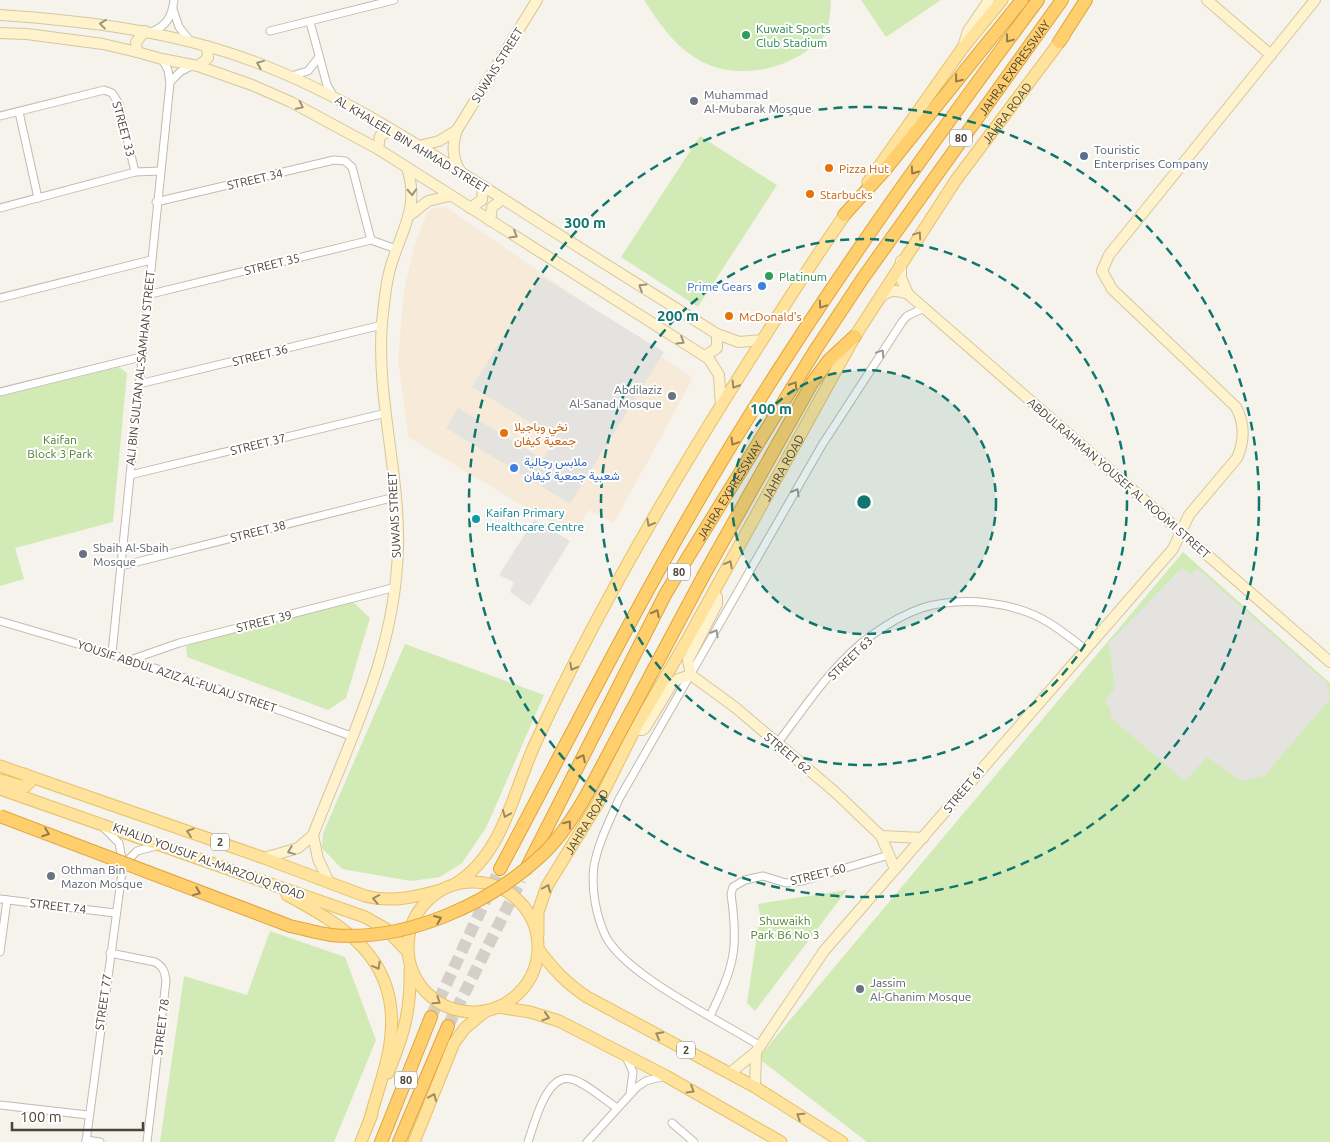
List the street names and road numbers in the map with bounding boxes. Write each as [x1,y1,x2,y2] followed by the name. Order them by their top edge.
[975,17,1052,117] street label: JAHRA EXPRESSWAY
[469,25,525,105] street label: SUWAIS STREET
[979,79,1034,146] street label: JAHRA ROAD
[333,93,491,195] street label: AL KHALEEL BIN AHMAD STREET
[110,100,138,158] street label: STREET 33
[950,130,972,146] road number: 80
[226,166,284,192] street label: STREET 34
[243,251,301,277] street label: STREET 35
[123,270,157,466] street label: ALI BIN SULTAN AL-SAMHAN STREET
[231,342,289,368] street label: STREET 36
[1025,395,1213,561] street label: ABDULRAHMAN YOUSEF AL ROOMI STREET
[229,431,287,457] street label: STREET 37
[759,432,806,503] street label: JAHRA ROAD
[694,439,764,542] street label: JAHRA EXPRESSWAY
[385,471,403,558] street label: SUWAIS STREET
[229,518,287,544] street label: STREET 38
[668,564,690,580] road number: 80
[235,608,293,634] street label: STREET 39
[825,634,875,682] street label: STREET 63
[76,638,279,715] street label: YOUSIF ABDUL AZIZ AL-FULAIJ STREET
[762,730,814,776] street label: STREET 62
[941,763,987,815] street label: STREET 61
[562,787,610,856] street label: JAHRA ROAD
[111,820,307,902] street label: KHALID YOUSUF AL-MARZOUQ ROAD
[211,834,229,850] road number: 2
[789,861,847,887] street label: STREET 60
[29,896,87,916] street label: STREET 74
[93,973,113,1031] street label: STREET 77
[151,998,171,1056] street label: STREET 78
[677,1042,695,1058] road number: 2
[395,1072,417,1088] road number: 80

